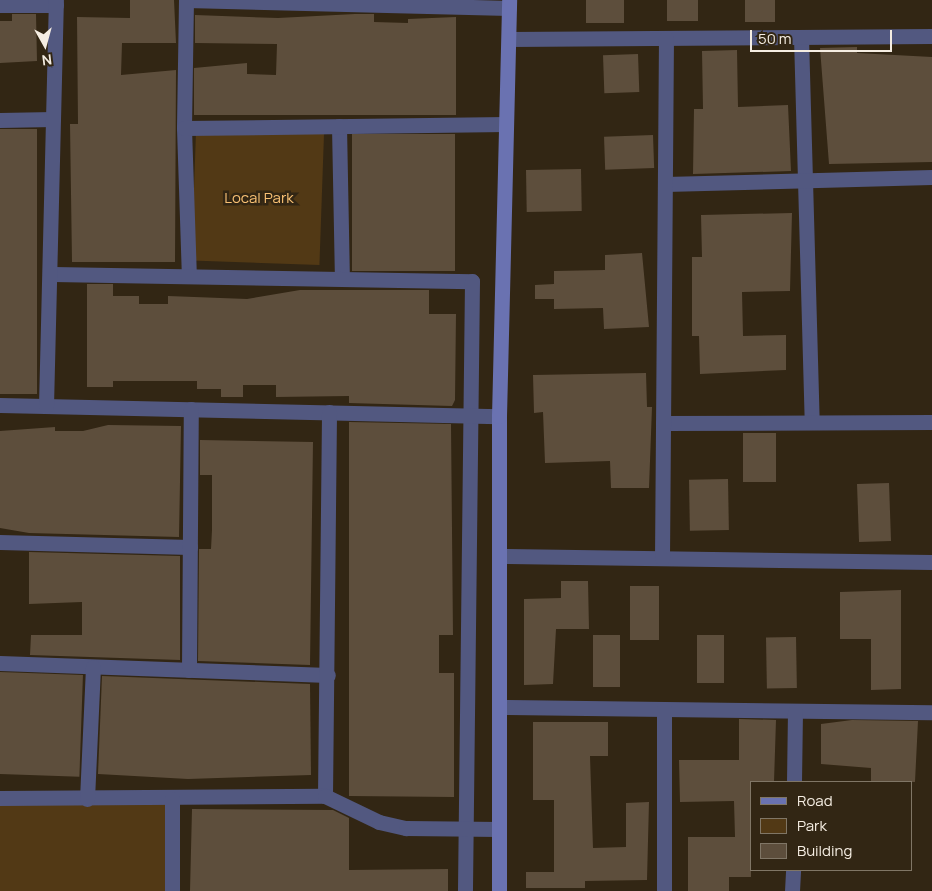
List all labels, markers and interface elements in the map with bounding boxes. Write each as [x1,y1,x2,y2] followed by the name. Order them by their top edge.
[20,20,70,70] north arrow
[752,20,894,52] scale bar
[758,28,792,49] text: 50 m
[41,50,53,70] text: N
[224,189,294,207] park label: Local Park
[750,781,912,871] legend
[797,790,833,811] text: Road
[797,815,827,836] text: Park
[797,840,852,861] text: Building

